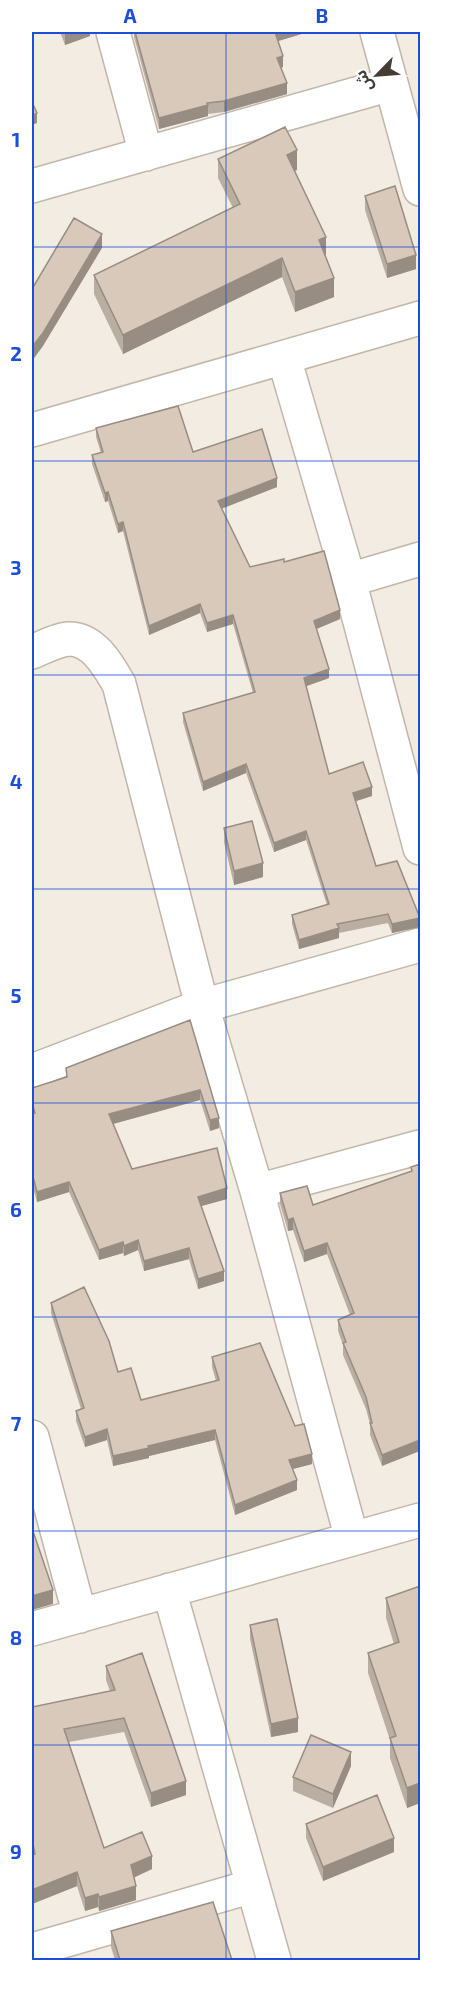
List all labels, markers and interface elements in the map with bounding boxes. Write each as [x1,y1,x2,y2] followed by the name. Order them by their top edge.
[123,3,137,27] text: A
[316,3,328,27] text: B
[347,45,407,105] north arrow
[350,67,377,95] text: ش
[12,127,20,151] text: 1
[10,341,22,365] text: 2
[10,555,22,579] text: 3
[10,769,23,793] text: 4
[10,983,22,1007] text: 5
[10,1197,22,1221] text: 6
[11,1411,22,1435] text: 7
[10,1625,22,1649] text: 8
[10,1839,22,1863] text: 9

